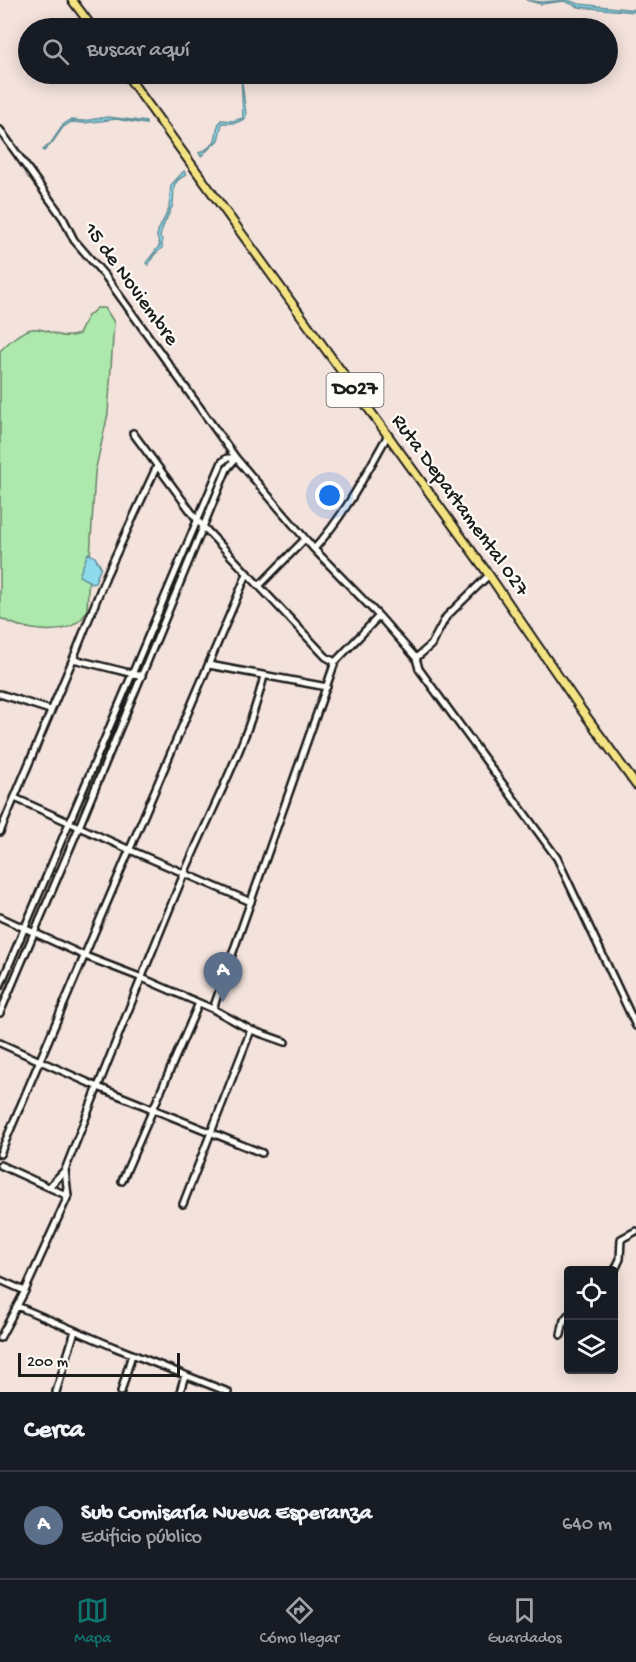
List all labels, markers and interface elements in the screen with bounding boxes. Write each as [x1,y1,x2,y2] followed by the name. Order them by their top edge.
[18,18,618,84] search box
[39,35,72,68] icon: search
[87,38,190,64] text: Buscar aquí
[76,218,184,352] street label: 15 de Noviembre
[326,373,384,407] road number: D027
[385,410,534,603] street label: Ruta Departamental 027
[315,481,344,510] your location
[204,952,242,1002] pin: A
[564,1266,618,1374] map controls
[564,1266,618,1320] button: locate
[564,1320,618,1374] button: layers
[18,1350,180,1378] scale bar
[27,1354,68,1373] text: 200 m
[24,1416,84,1447] text: Cerca
[81,1501,372,1527] text: Sub Comisaría Nueva Esperanza
[38,1514,49,1537] text: A
[562,1514,612,1537] text: 640 m
[81,1527,202,1550] text: Edificio público
[74,1594,111,1649] tab: Mapa
[260,1594,339,1649] tab: Cómo llegar
[488,1594,562,1649] tab: Guardados

